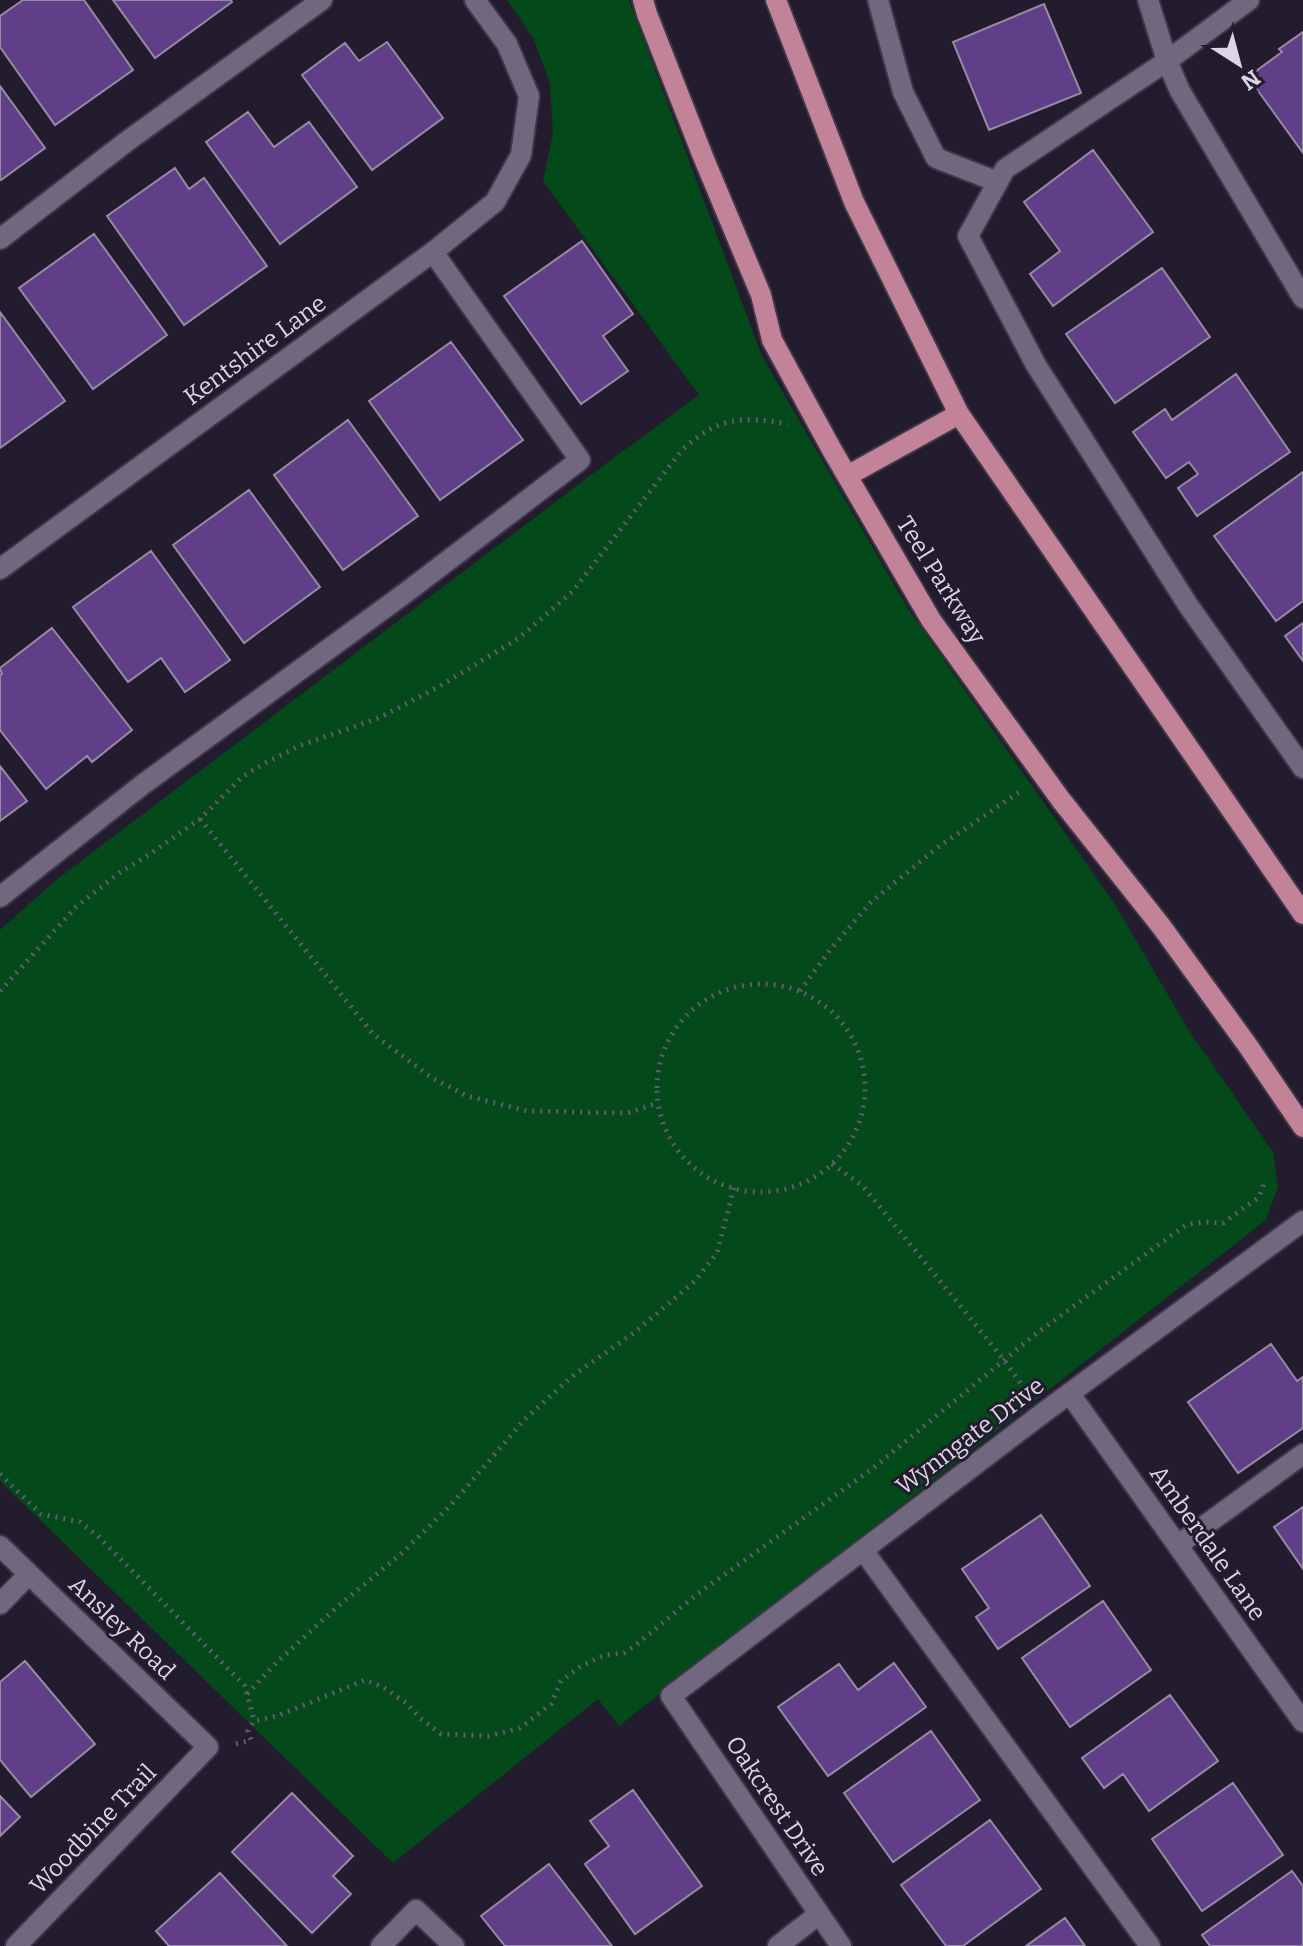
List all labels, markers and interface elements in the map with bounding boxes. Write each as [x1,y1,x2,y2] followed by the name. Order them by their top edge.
[1199,24,1279,104] north arrow
[1236,64,1265,96] text: N
[179,289,331,411] street label: Kentshire Lane
[891,511,991,649] street label: Teel Parkway
[891,1371,1049,1501] street label: Wynngate Drive
[1144,1460,1272,1626] street label: Amberdale Lane
[63,1570,181,1686] street label: Ansley Road
[720,1731,834,1881] street label: Oakcrest Drive
[24,1758,162,1900] street label: Woodbine Trail

